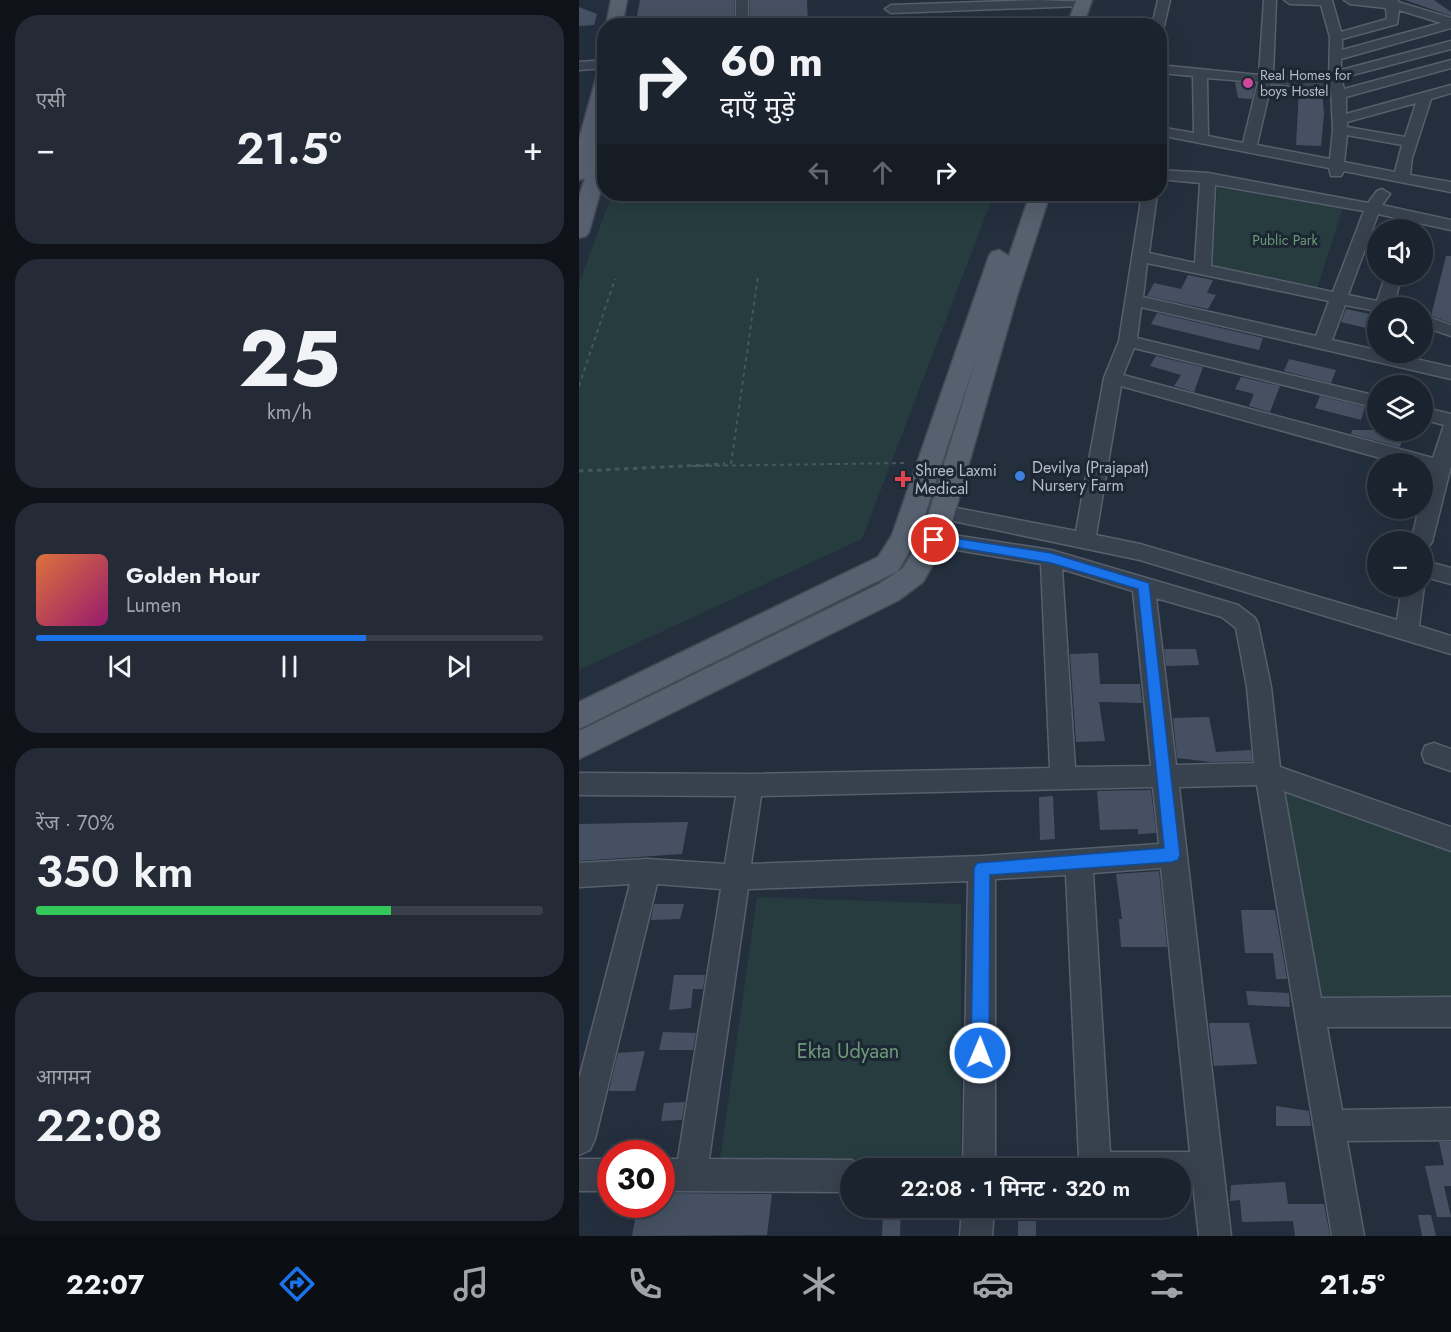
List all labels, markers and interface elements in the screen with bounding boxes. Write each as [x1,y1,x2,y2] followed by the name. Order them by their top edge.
[720,31,823,92] text: 60 m
[621,42,699,120] icon: right
[1260,65,1351,101] place label: Real Homes for boys Hostel
[1241,76,1255,90] marker: Real Homes for boys Hostel
[36,86,66,115] text: एसी
[720,87,795,126] text: दाएँ मुड़ें
[236,116,342,181] text: 21.5°
[36,125,55,172] text: −
[523,125,543,172] text: +
[803,156,836,189] icon: left
[866,156,899,189] icon: ahead
[929,156,962,189] icon: right
[1367,219,1433,597] map controls
[1367,219,1433,285] button: sound
[1252,230,1319,250] park label: Public Park
[1367,297,1433,363] button: search
[239,303,340,415] text: 25
[1367,375,1433,441] button: layers
[267,398,312,427] text: km/h
[1367,453,1433,519] button: +
[1032,456,1149,497] place label: Devilya (Prajapat) Nursery Farm
[915,459,997,500] place label: Shree Laxmi Medical
[1013,469,1027,483] marker: Devilya (Prajapat) Nursery Farm
[896,472,910,486] marker: Shree Laxmi Medical
[908,514,959,565] pin
[917,523,950,556] icon: arrive
[1367,531,1433,597] button: −
[126,559,260,591] text: Golden Hour
[126,591,182,620] text: Lumen
[104,650,137,683] icon: previous
[273,650,306,683] icon: pause
[442,650,475,683] icon: next
[36,809,115,838] text: रेंज · 70%
[36,839,194,904] text: 350 km
[948,1021,1012,1085] position arrow
[797,1037,899,1066] park label: Ekta Udyaan
[36,1063,91,1092] text: आगमन
[36,1093,163,1158] text: 22:08
[597,1140,675,1218] speed limit sign: 30
[901,1172,1130,1204] text: 22:08 · 1 मिनट · 320 m
[276,1263,318,1305] icon: directions
[450,1263,492,1305] icon: music
[624,1263,666,1305] icon: phone
[798,1263,840,1305] icon: climate
[972,1263,1014,1305] icon: car
[1146,1263,1188,1305] icon: filters
[66,1265,144,1304] text: 22:07
[1319,1265,1385,1304] text: 21.5°

